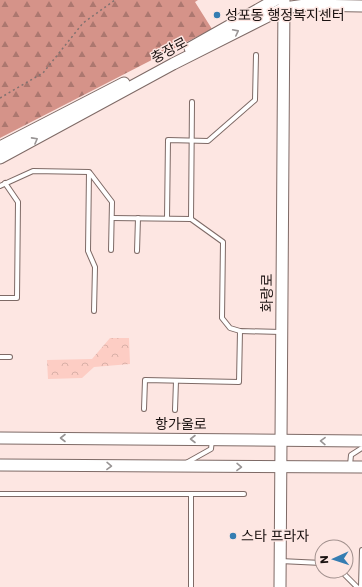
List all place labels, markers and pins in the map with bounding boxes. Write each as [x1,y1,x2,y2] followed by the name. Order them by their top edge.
[225,5,345,25] place label: 성포동 행정복지센터
[212,10,222,20] marker: 성포동 행정복지센터
[241,526,309,546] place label: 스타 프라자
[228,531,238,541] marker: 스타 프라자

